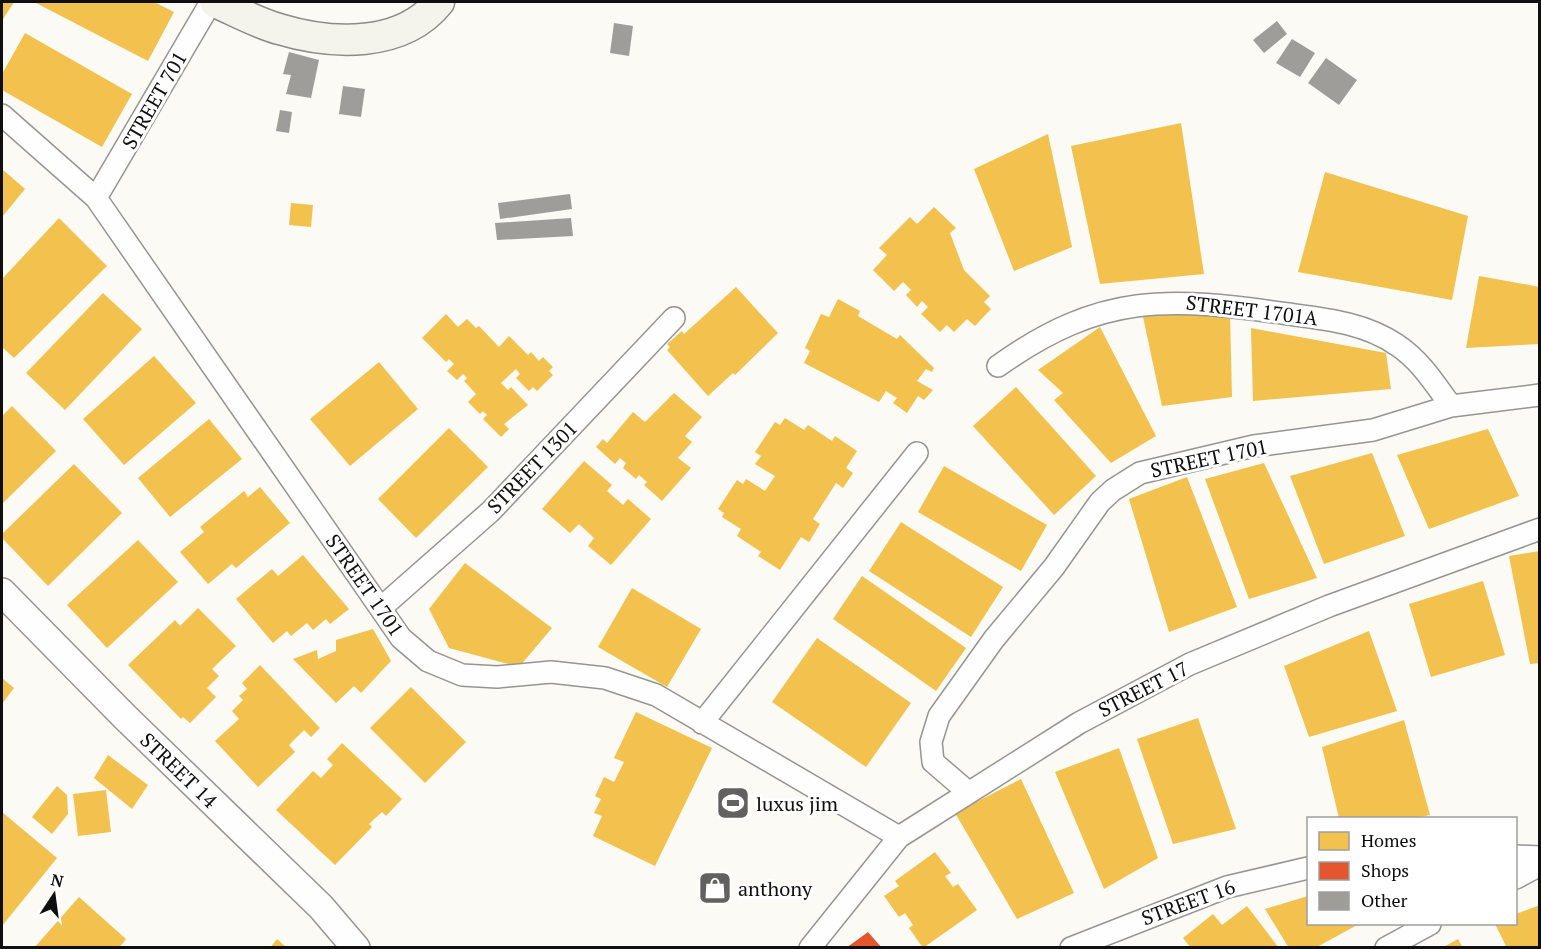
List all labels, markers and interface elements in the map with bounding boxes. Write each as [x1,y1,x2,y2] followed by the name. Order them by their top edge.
[115,46,193,154] street label: STREET 701
[1185,289,1320,332] street label: STREET 1701A
[481,415,583,519] street label: STREET 1301
[1148,432,1270,484] street label: STREET 1701
[320,529,410,641] street label: STREET 1701
[1093,655,1193,723] street label: STREET 17
[134,726,224,814] street label: STREET 14
[715,785,751,821] sports icon: luxus jim
[756,790,838,817] place label: luxus jim
[1307,817,1517,925] legend
[1361,828,1416,852] text: Homes
[1361,858,1409,882] text: Shops
[24,865,84,925] north arrow
[49,868,66,892] text: N
[697,870,733,906] shop icon: anthony
[1137,872,1239,931] street label: STREET 16
[738,875,813,902] place label: anthony
[1361,888,1408,912] text: Other

